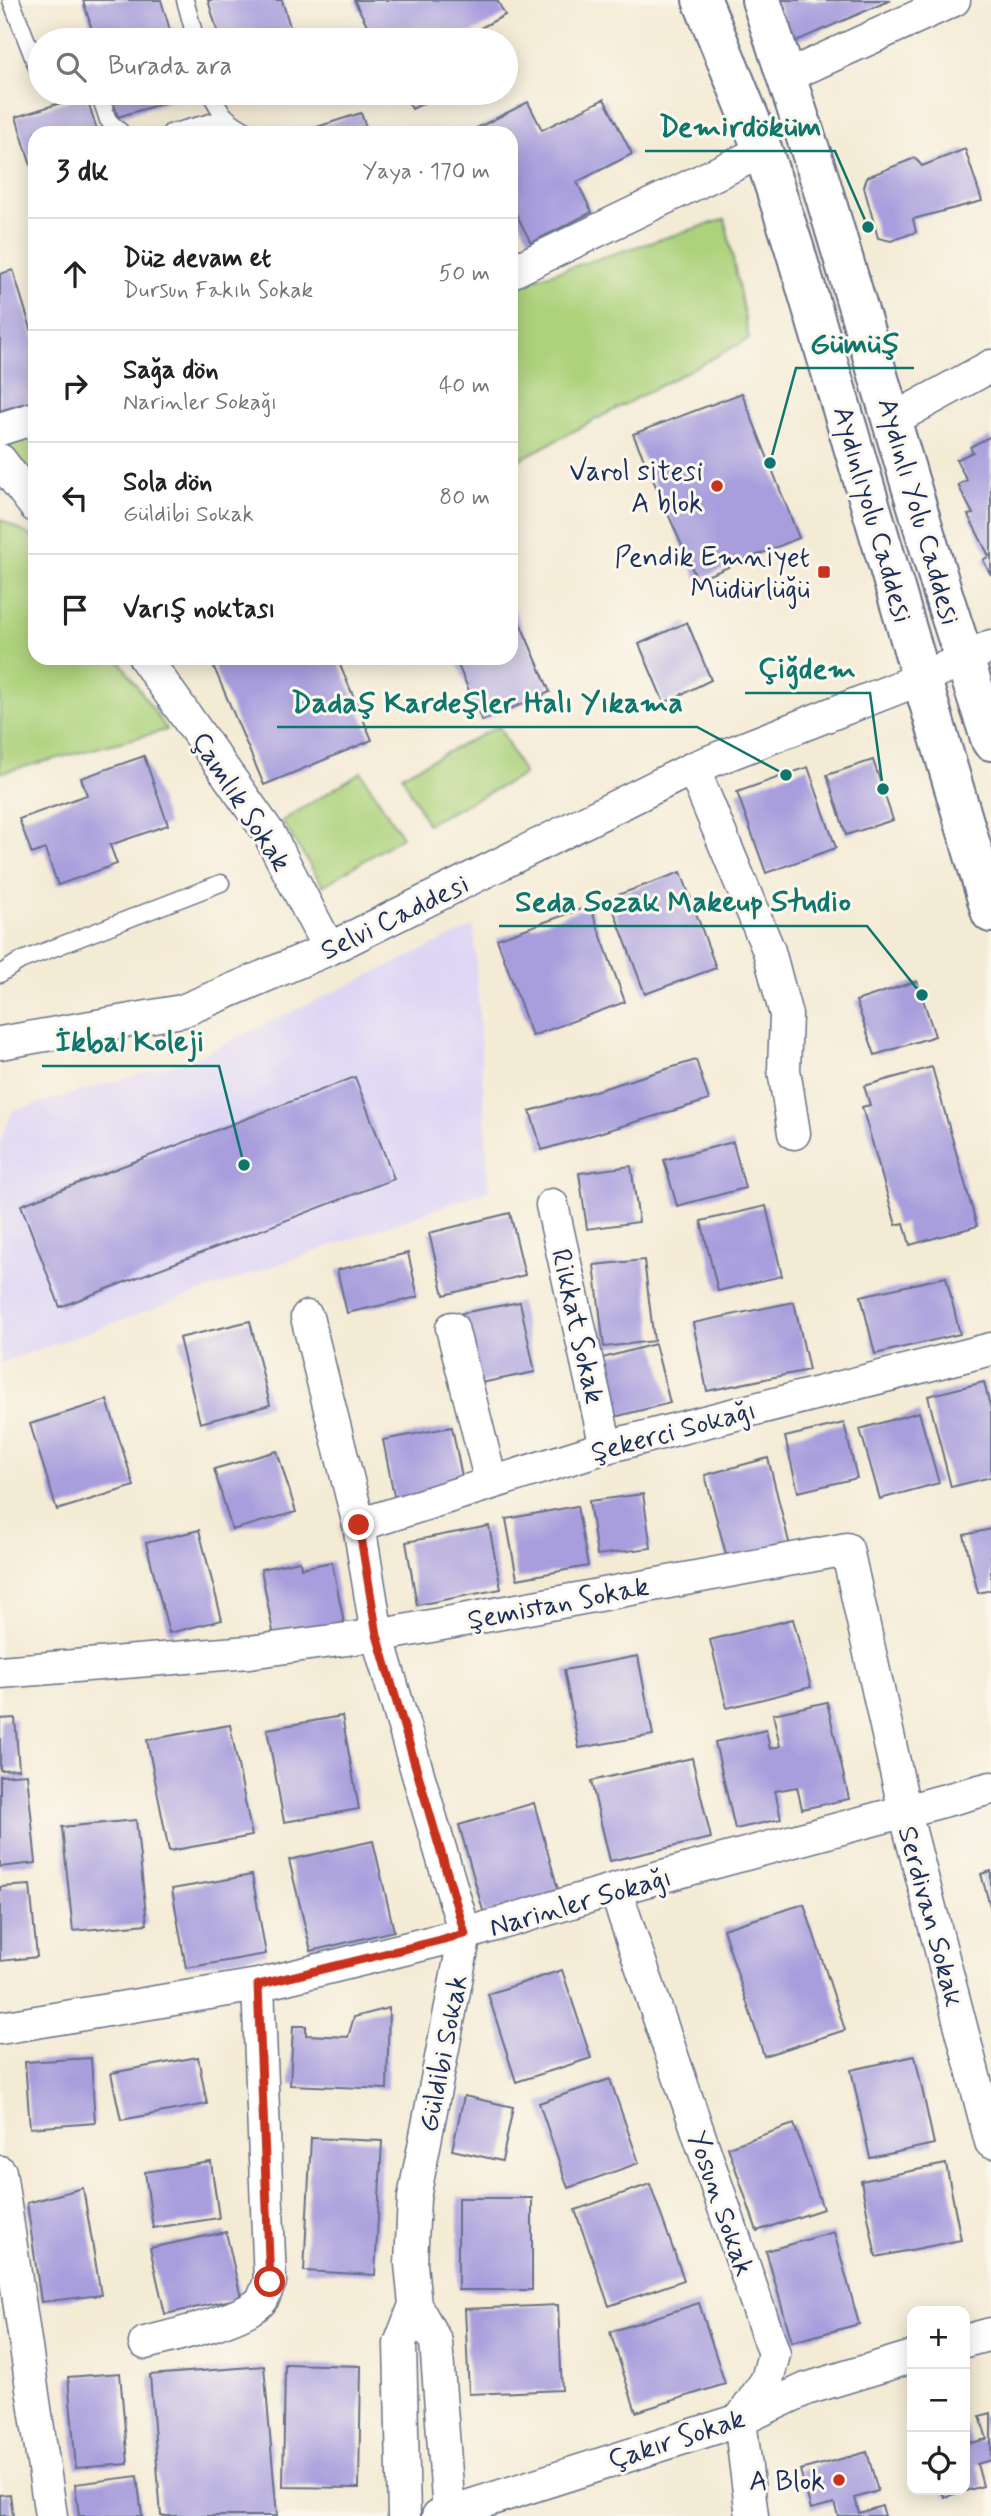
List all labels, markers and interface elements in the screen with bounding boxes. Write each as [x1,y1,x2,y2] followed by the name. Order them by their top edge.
[28,28,518,105] search box
[52,48,90,86] icon: search
[108,50,232,84] text: Burada ara
[645,100,835,151] callout: Demirdöküm
[659,108,821,147] text: Demirdöküm
[56,152,108,191] text: 3 dk
[362,157,490,187] text: Yaya · 170 m
[123,242,271,276] text: Düz devam et
[56,255,94,293] icon: ahead
[439,259,490,289] text: 50 m
[123,276,313,306] text: Dursun Fakıh Sokak
[796,317,914,368] callout: Gümüş
[810,325,900,364] text: Gümüş
[123,354,219,388] text: Sağa dön
[56,367,94,405] icon: right
[439,371,490,401] text: 40 m
[123,388,277,418] text: Narinler Sokağı
[868,394,968,629] street label: Aydınlı Yolu Caddesi
[823,402,920,627] street label: Aydınlıyolu Caddesi
[569,454,703,523] place label: Varol sitesi A blok
[123,466,212,500] text: Sola dön
[709,478,725,494] marker: Varol sitesi A blok
[56,479,94,517] icon: left
[439,483,490,513] text: 80 m
[123,500,254,530] text: Güldibi Sokak
[615,540,810,609] place label: Pendik Emniyet Müdürlüğü
[816,564,832,580] marker: Pendik Emniyet Müdürlüğü
[56,591,94,629] icon: arrive
[123,593,275,627] text: Varış noktası
[745,642,870,693] callout: Çiğdem
[758,650,856,690] text: Çiğdem
[277,676,697,727] callout: Dadaş Kardeşler Halı Yıkama
[291,684,683,723] text: Dadaş Kardeşler Halı Yıkama
[181,726,299,879] street label: Çamlık Sokak
[315,866,475,970] street label: Selvi Caddesi
[499,875,867,926] callout: Seda Sozak Makeup Studio
[515,883,851,922] text: Seda Sozak Makeup Studio
[42,1015,219,1066] callout: İkbal Koleji
[55,1023,205,1063] text: İkbal Koleji
[541,1246,612,1408] street label: Rikkat Sokak
[587,1393,760,1472] street label: Şekerci Sokağı
[343,1509,374,1540] route end
[465,1569,652,1640] street label: Şemistan Sokak
[888,1822,972,2011] street label: Serdivan Sokak
[485,1860,676,1947] street label: Narinler Sokağı
[411,1972,478,2135] street label: Güldibi Sokak
[678,2126,762,2281] street label: Yosun Sokak
[254,2266,285,2297] route start
[907,2306,970,2495] map controls
[907,2306,970,2369] button: +
[907,2369,970,2432] button: −
[604,2401,750,2480] street label: Çakır Sokak
[907,2432,970,2495] button: locate
[749,2464,825,2501] place label: A Blok
[831,2472,847,2488] marker: A Blok

